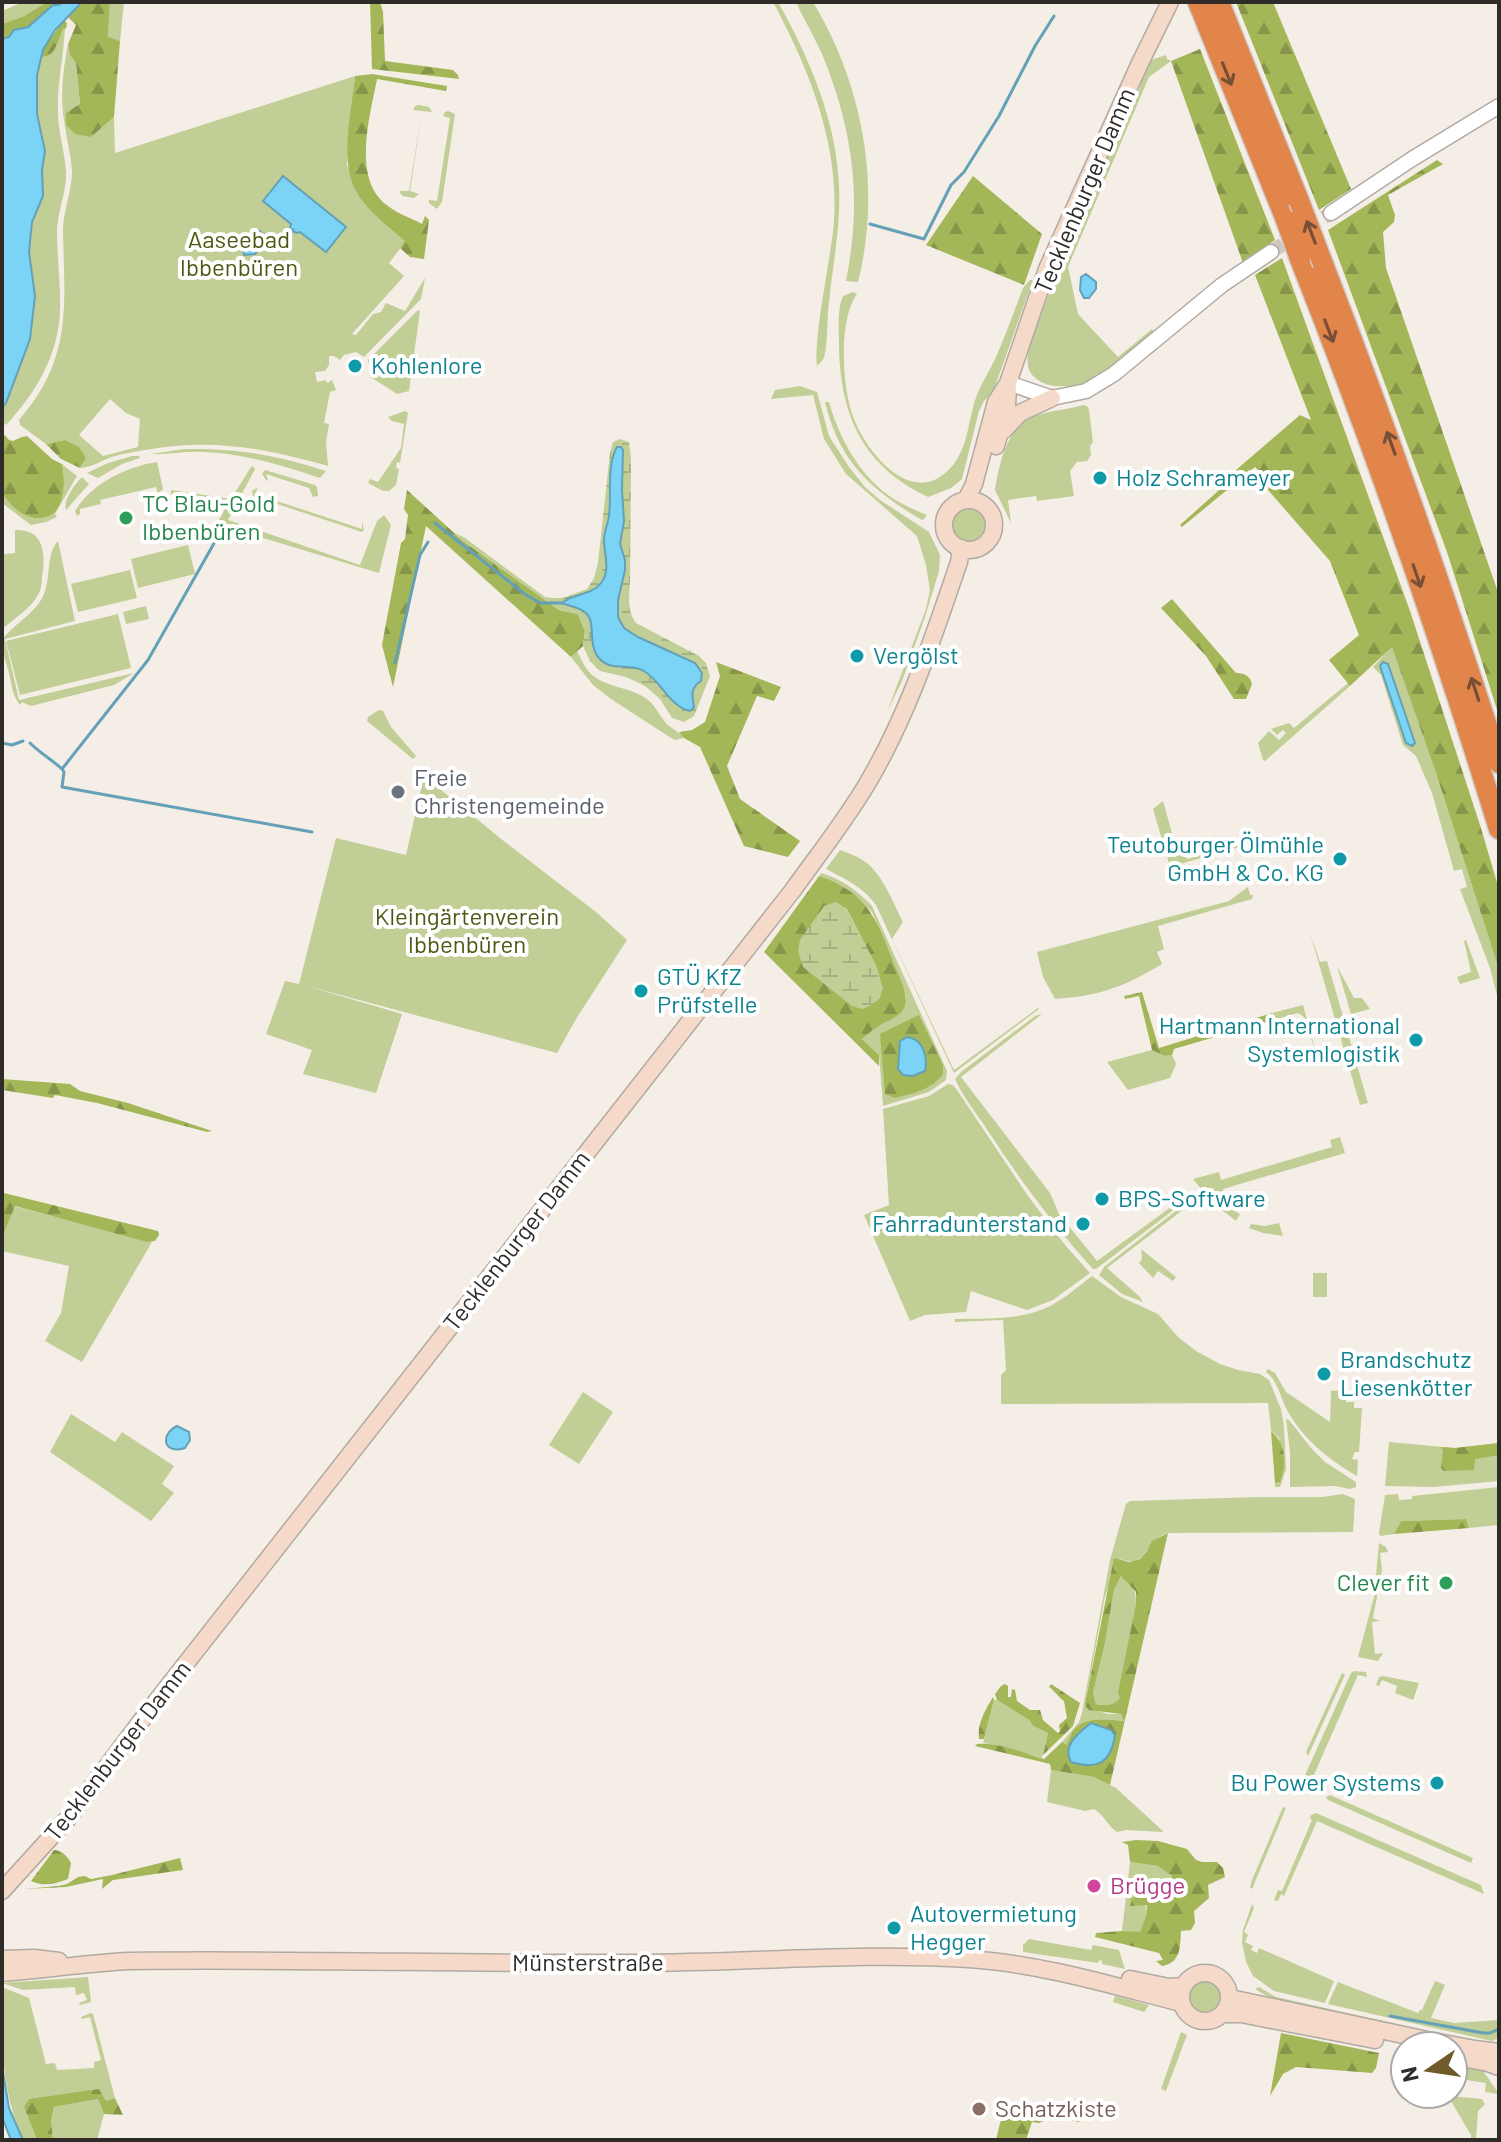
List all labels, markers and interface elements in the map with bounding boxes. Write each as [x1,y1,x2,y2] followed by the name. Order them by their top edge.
[1221,61,1235,86] one-way arrow
[1027,83,1140,298] street label: Tecklenburger Damm
[1303,220,1317,245] one-way arrow
[180,224,298,281] park label: Aaseebad Ibbenbüren
[1323,318,1337,343] one-way arrow
[371,350,483,379] place label: Kohlenlore
[346,357,364,375] marker: Kohlenlore
[1383,431,1397,456] one-way arrow
[1116,462,1291,491] place label: Holz Schrameyer
[1091,469,1109,487] marker: Holz Schrameyer
[142,488,275,545] place label: TC Blau-Gold Ibbenbüren
[117,509,135,527] marker: TC Blau-Gold Ibbenbüren
[1411,563,1426,588] one-way arrow
[873,640,959,669] place label: Vergölst
[848,647,866,665] marker: Vergölst
[1467,677,1481,702] one-way arrow
[414,762,605,819] place label: Freie Christengemeinde
[389,783,407,801] marker: Freie Christengemeinde
[1107,829,1324,886] place label: Teutoburger Ölmühle GmbH & Co. KG
[1331,850,1349,868] marker: Teutoburger Ölmühle GmbH & Co. KG
[375,901,559,958] park label: Kleingärtenverein Ibbenbüren
[657,961,758,1018] place label: GTÜ KfZ Prüfstelle
[632,982,650,1000] marker: GTÜ KfZ Prüfstelle
[1159,1010,1400,1067] place label: Hartmann International Systemlogistik
[1407,1031,1425,1049] marker: Hartmann International Systemlogistik
[436,1144,595,1336] street label: Tecklenburger Damm
[1118,1183,1266,1212] place label: BPS-Software
[1093,1190,1111,1208] marker: BPS-Software
[872,1208,1067,1237] place label: Fahrradunterstand
[1074,1215,1092,1233] marker: Fahrradunterstand
[1340,1344,1473,1401] place label: Brandschutz Liesenkötter
[1315,1365,1333,1383] marker: Brandschutz Liesenkötter
[1337,1567,1430,1596] place label: Clever fit
[1437,1574,1455,1592] marker: Clever fit
[37,1654,196,1846] street label: Tecklenburger Damm
[1231,1767,1421,1796] place label: Bu Power Systems
[1428,1774,1446,1792] marker: Bu Power Systems
[1110,1870,1185,1899] place label: Brügge
[1085,1877,1103,1895] marker: Brügge
[910,1898,1077,1955] place label: Autovermietung Hegger
[885,1919,903,1937] marker: Autovermietung Hegger
[512,1947,664,1976] street label: Münsterstraße
[1389,2030,1469,2110] north arrow
[1394,2065,1423,2085] text: N
[995,2093,1117,2122] place label: Schatzkiste
[970,2100,988,2118] marker: Schatzkiste

